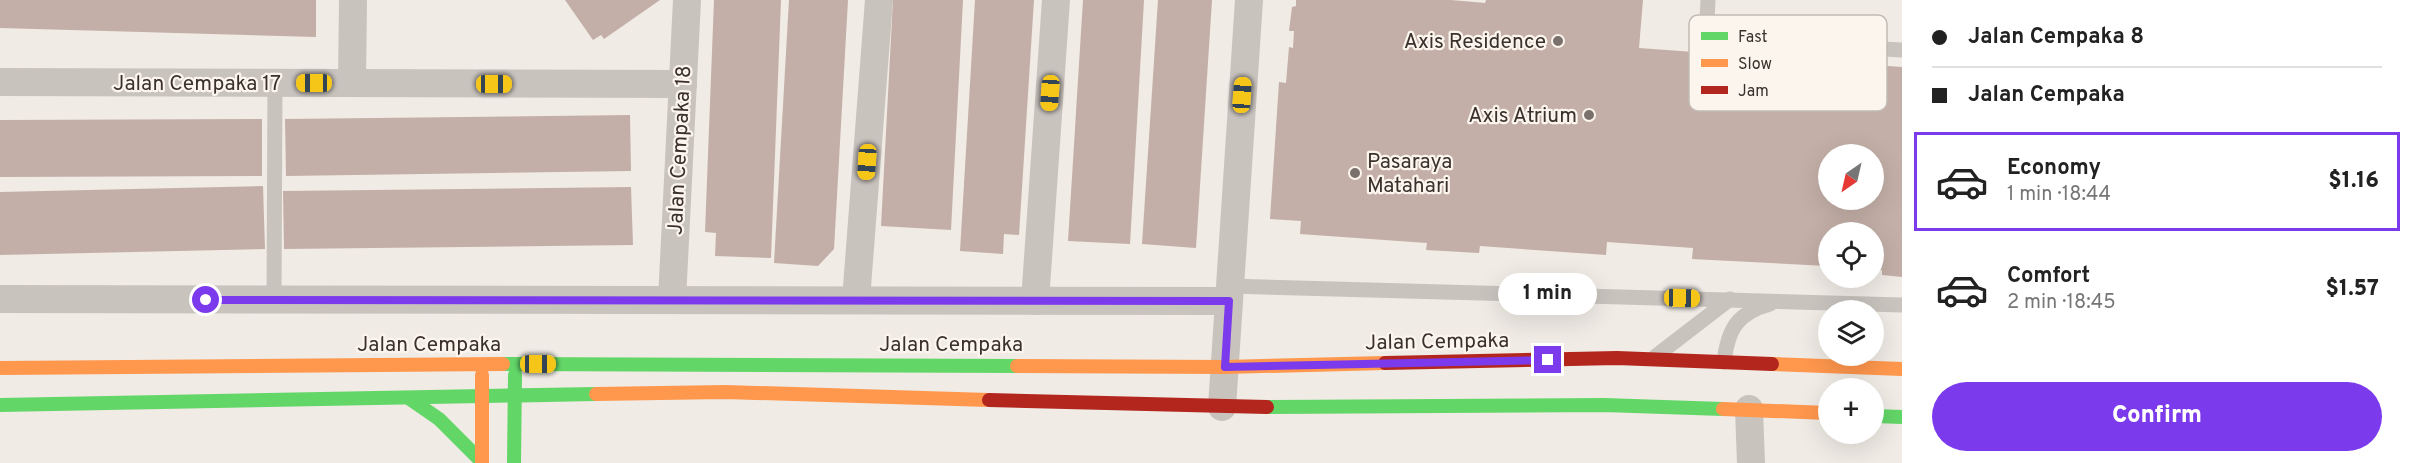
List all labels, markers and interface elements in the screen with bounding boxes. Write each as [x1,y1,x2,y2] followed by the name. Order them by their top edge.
[1689,15,1887,111] legend
[1968,24,2144,51] text: Jalan Cempaka 8
[1738,28,1768,48] text: Fast
[1404,29,1546,56] place label: Axis Residence
[1551,34,1565,48] marker: Axis Residence
[1738,55,1772,75] text: Slow
[663,65,698,236] street label: Jalan Cempaka 18
[113,71,281,98] street label: Jalan Cempaka 17
[296,74,332,92] car
[1040,74,1060,112] car
[476,75,512,93] car
[1232,76,1252,114] car
[1738,82,1769,102] text: Jam
[1968,82,2125,109] text: Jalan Cempaka
[1468,103,1577,130] place label: Axis Atrium
[1582,108,1596,122] marker: Axis Atrium
[857,143,877,181] car
[1818,144,1884,210] north arrow
[1818,144,1884,444] map controls
[1367,149,1452,200] place label: Pasaraya Matahari
[1935,155,1989,209] icon: car
[2007,155,2101,182] text: Economy
[1348,166,1362,180] marker: Pasaraya Matahari
[2328,168,2379,195] text: $1.16
[2007,182,2111,208] text: 1 min · 18:44
[1818,222,1884,288] button: locate
[1935,263,1989,317] icon: car
[2007,263,2090,290] text: Comfort
[1498,273,1598,315] callout: 1 min
[2326,276,2379,303] text: $1.57
[1523,281,1572,307] text: 1 min
[192,286,219,313] route start
[1664,289,1700,307] car
[2007,290,2116,316] text: 2 min · 18:45
[1818,300,1884,366] button: layers
[1365,328,1509,357] street label: Jalan Cempaka
[357,332,501,359] street label: Jalan Cempaka
[879,332,1023,359] street label: Jalan Cempaka
[1534,346,1561,373] route end
[520,355,556,373] car
[1818,378,1884,444] button: +
[1932,382,2382,451] button: Confirm

